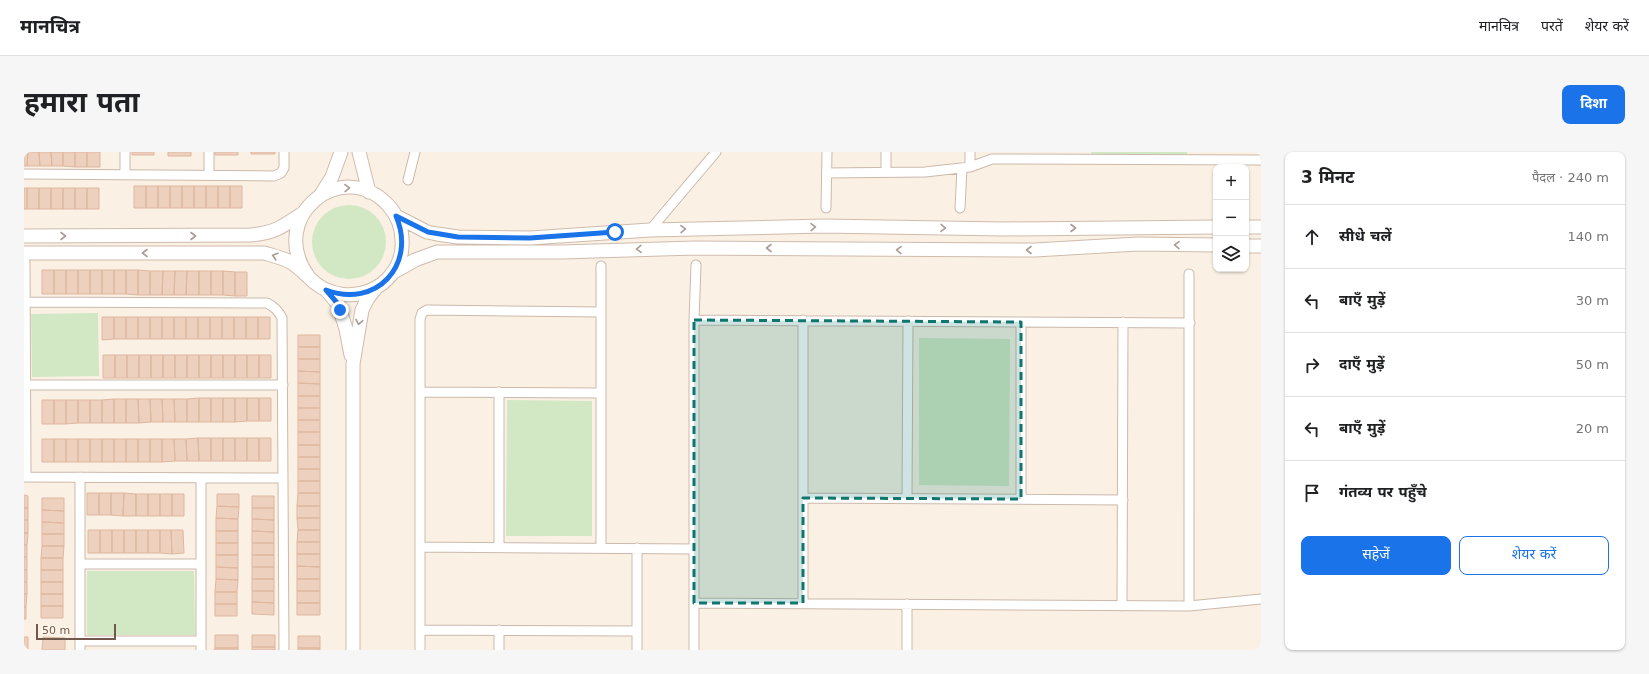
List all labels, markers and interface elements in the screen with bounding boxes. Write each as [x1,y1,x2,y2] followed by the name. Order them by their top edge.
[20,15,80,37] text: मानचित्र
[1479,18,1519,34] text: मानचित्र
[1541,18,1563,34] text: परतें
[1585,18,1629,34] text: शेयर करें
[1562,85,1625,124] button: दिशा
[24,86,139,119] text: हमारा पता
[1213,164,1249,272] map controls
[1213,164,1249,200] button: +
[1301,167,1354,187] text: 3 मिनट
[1532,170,1609,185] text: पैदल · 240 m
[344,184,350,193] one-way arrow
[1213,200,1249,236] button: −
[606,223,624,241] route start
[810,223,816,231] one-way arrow
[940,224,946,232] one-way arrow
[1070,224,1076,232] one-way arrow
[680,225,686,233] one-way arrow
[1301,226,1323,248] icon: ahead
[1339,227,1392,245] text: सीधे चलें
[1567,229,1609,244] text: 140 m
[60,232,66,240] one-way arrow
[190,232,196,240] one-way arrow
[1213,236,1249,272] button: layers
[1174,240,1180,249] one-way arrow
[766,244,772,252] one-way arrow
[636,245,642,254] one-way arrow
[896,245,902,254] one-way arrow
[1026,246,1032,254] one-way arrow
[142,249,148,257] one-way arrow
[271,253,278,261] one-way arrow
[1301,290,1323,312] icon: left
[1339,291,1385,309] text: बाएँ मुड़ें
[1576,293,1609,308] text: 30 m
[331,301,349,319] route end
[356,319,364,325] one-way arrow
[1301,354,1323,376] icon: right
[1339,355,1385,373] text: दाएँ मुड़ें
[1576,357,1609,372] text: 50 m
[1301,418,1323,440] icon: left
[1339,419,1385,437] text: बाएँ मुड़ें
[1576,421,1609,436] text: 20 m
[1301,482,1323,504] icon: arrive
[1339,483,1427,501] text: गंतव्य पर पहुँचे
[1301,536,1451,575] button: सहेजें
[1459,536,1609,575] button: शेयर करें
[36,622,116,641] scale bar
[42,624,70,637] text: 50 m

